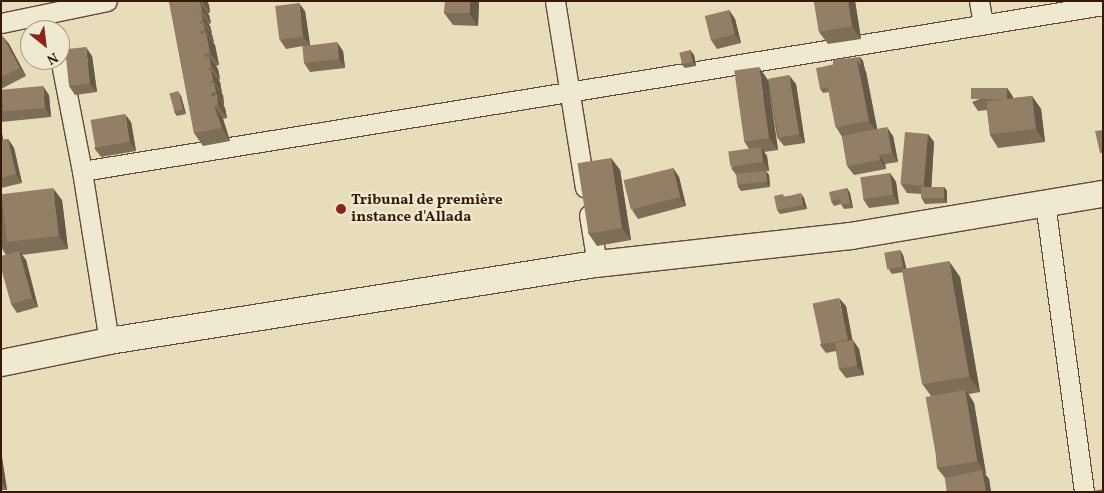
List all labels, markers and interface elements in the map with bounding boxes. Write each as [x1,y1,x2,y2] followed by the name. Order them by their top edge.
[20,20,70,70] north arrow
[43,47,61,68] text: N
[351,191,503,226] place label: Tribunal de première instance d'Allada
[335,203,347,215] marker: Tribunal de première instance d'Allada

